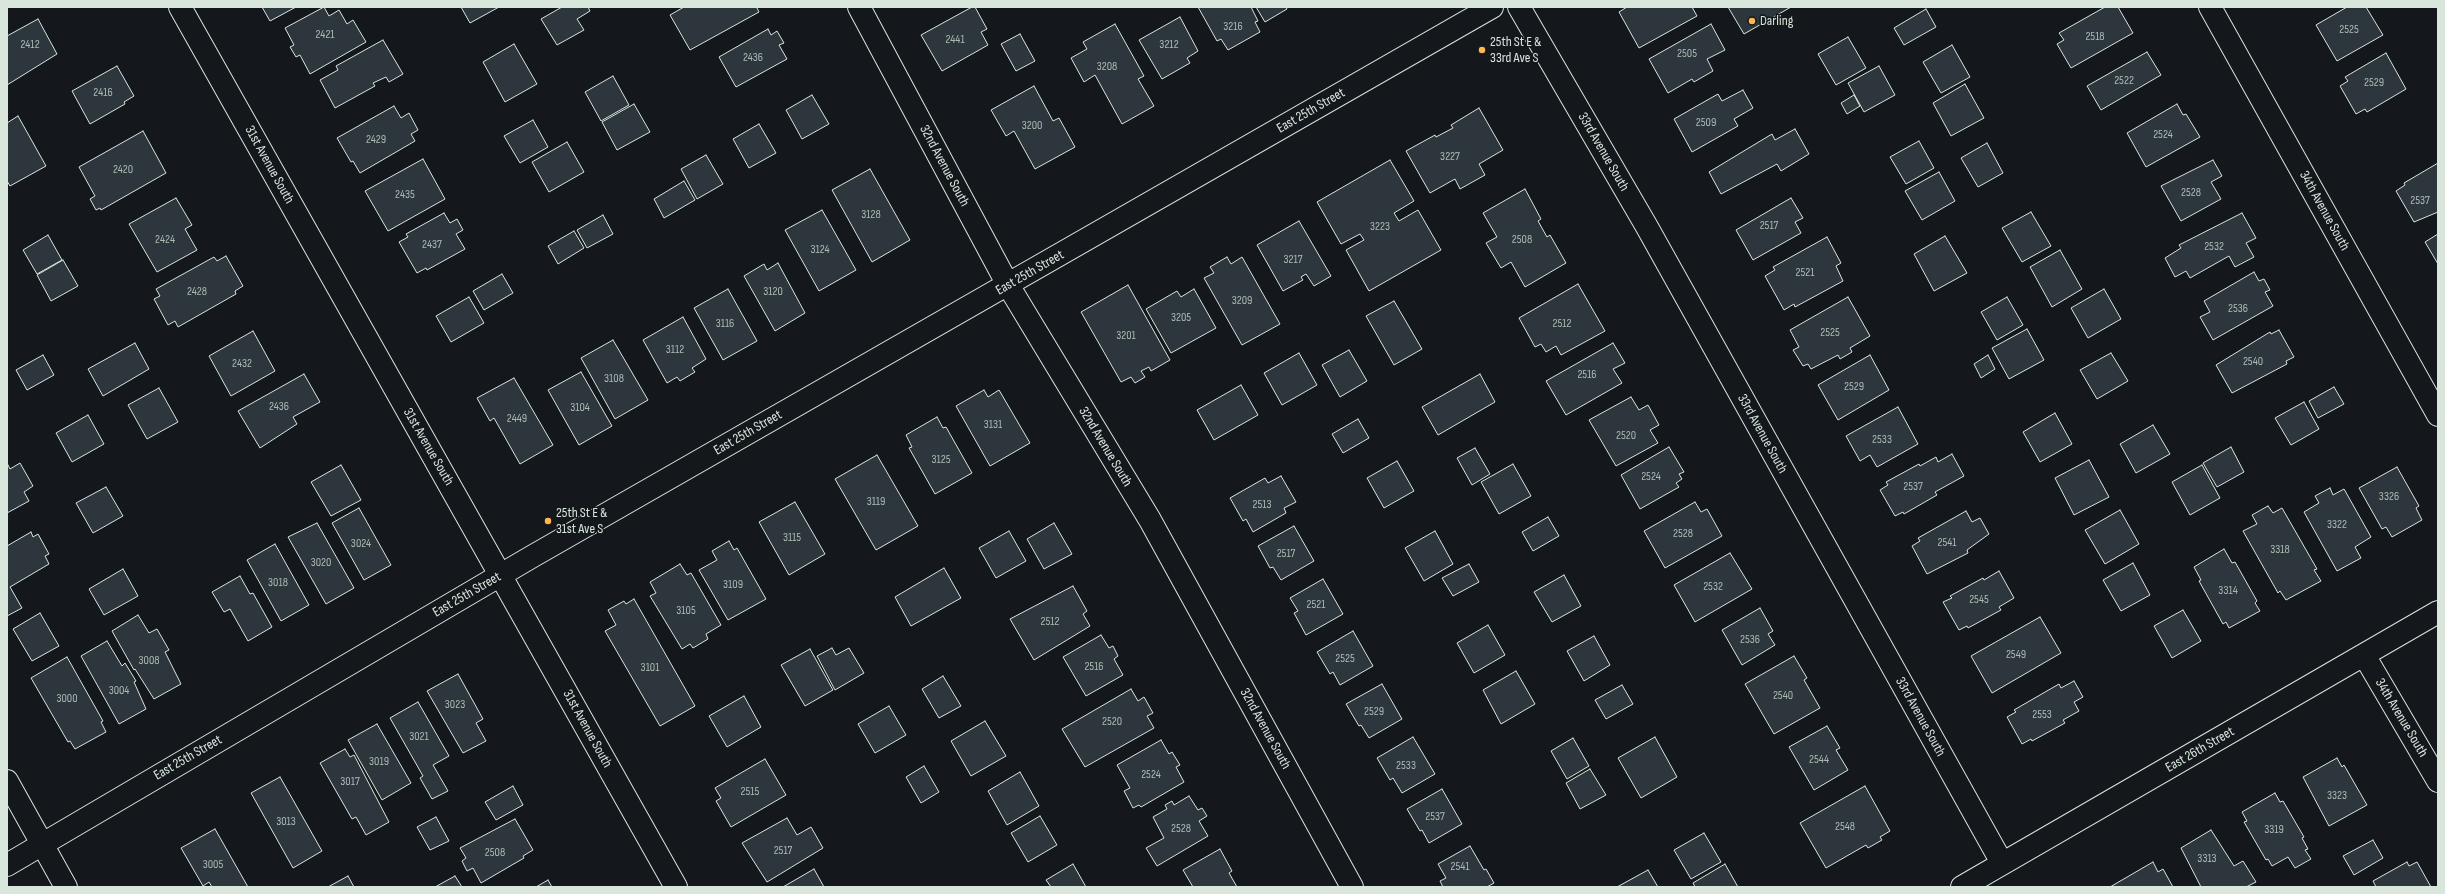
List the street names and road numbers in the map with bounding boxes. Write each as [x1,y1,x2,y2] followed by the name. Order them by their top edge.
[1274,85,1348,137] street label: East 25th Street
[1574,110,1632,194] street label: 33rd Avenue South
[915,122,973,210] street label: 32nd Avenue South
[241,123,297,207] street label: 31st Avenue South
[2295,168,2353,254] street label: 34th Avenue South
[993,247,1067,299] street label: East 25th Street
[1733,391,1791,477] street label: 33rd Avenue South
[1075,404,1135,490] street label: 32nd Avenue South
[399,405,457,489] street label: 31st Avenue South
[711,407,785,459] street label: East 25th Street
[430,569,504,621] street label: East 25th Street
[1891,674,1949,760] street label: 33rd Avenue South
[2371,676,2431,760] street label: 34th Avenue South
[1236,686,1294,772] street label: 32nd Avenue South
[559,687,615,771] street label: 31st Avenue South
[2163,724,2237,776] street label: East 26th Street
[151,732,225,784] street label: East 25th Street

